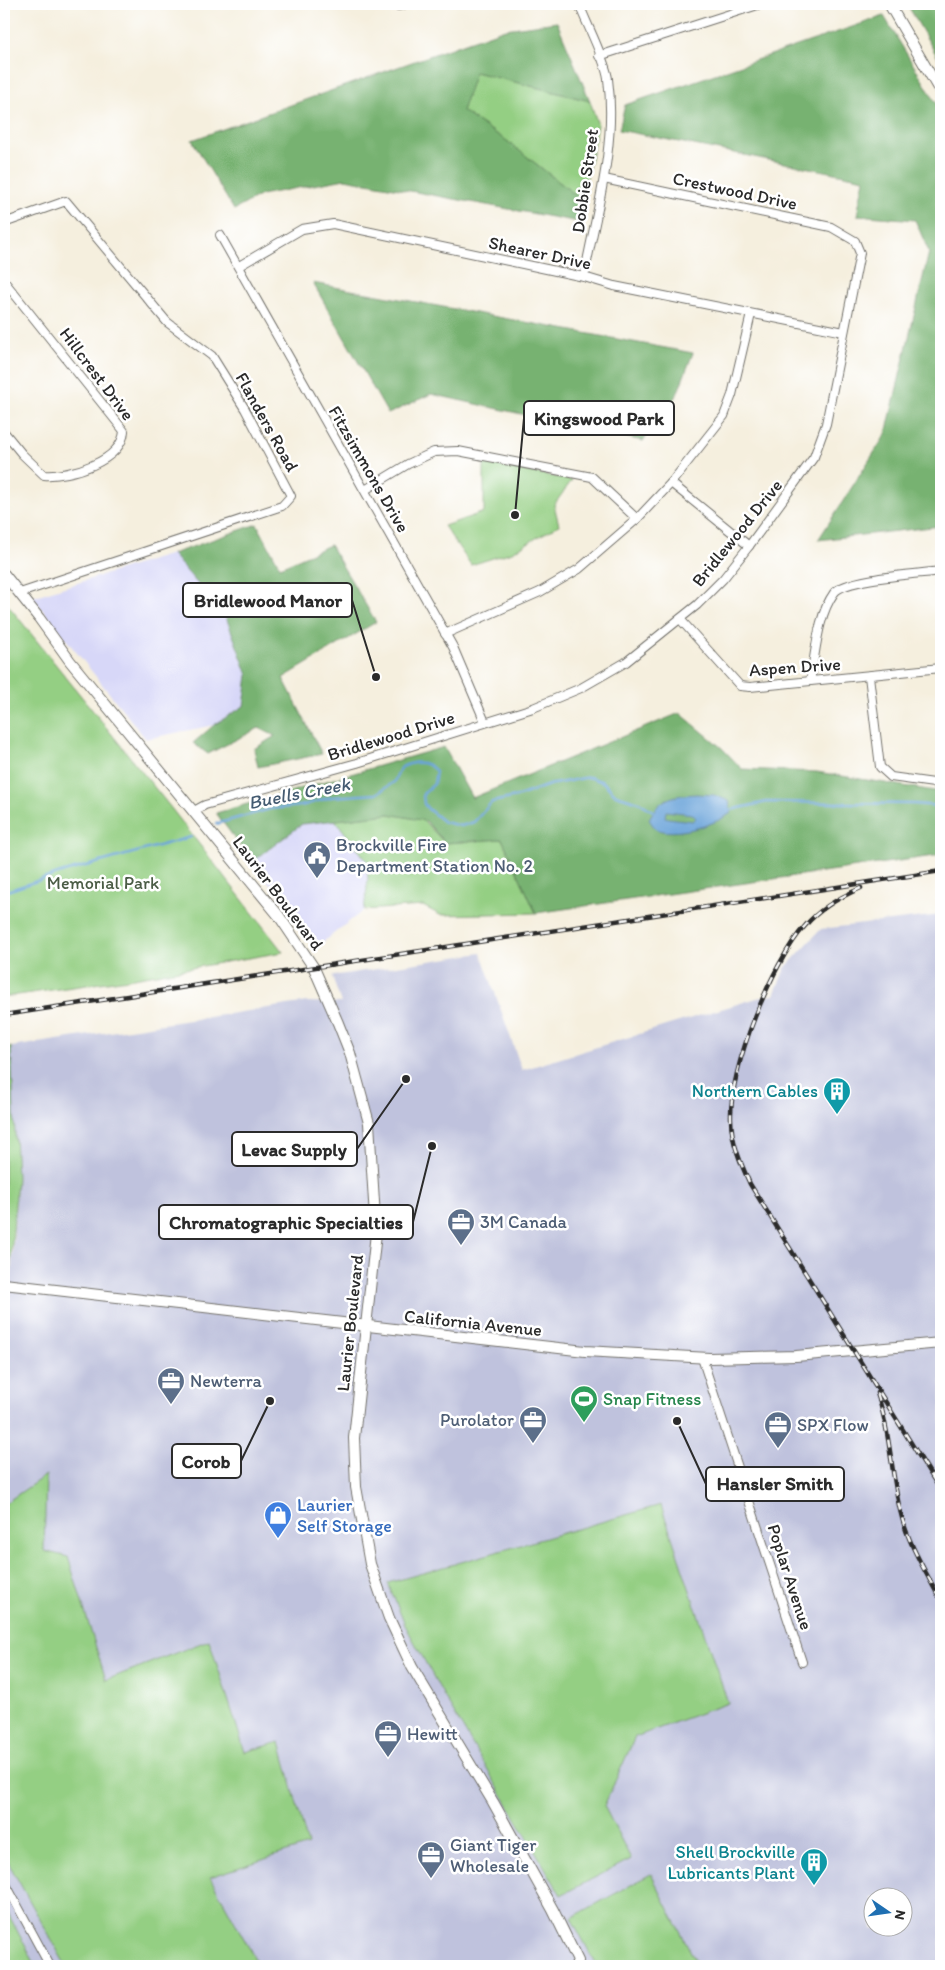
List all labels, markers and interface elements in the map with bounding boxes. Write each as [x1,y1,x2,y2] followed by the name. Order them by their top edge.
[567,127,603,235] street label: Dobbie Street
[671,167,799,215] street label: Crestwood Drive
[487,231,593,275] street label: Shearer Drive
[55,323,139,425] street label: Hillcrest Drive
[231,369,303,476] street label: Flanders Road
[524,401,674,435] callout: Kingswood Park
[324,402,414,536] street label: Fitzsimmons Drive
[534,407,664,430] text: Kingswood Park
[687,475,787,591] street label: Bridlewood Drive
[183,583,352,617] callout: Bridlewood Manor
[194,589,343,612] text: Bridlewood Manor
[748,653,842,681] street label: Aspen Drive
[325,706,457,766] street label: Bridlewood Drive
[246,772,353,814] water label: Buells Creek
[228,831,328,955] street label: Laurier Boulevard
[336,834,534,877] place label: Brockville Fire Department Station No. 2
[302,840,332,879] public building icon: Brockville Fire Department Station No. 2
[47,872,159,894] park label: Memorial Park
[822,1076,852,1115] building icon: Northern Cables
[692,1080,818,1102] place label: Northern Cables
[232,1132,357,1166] callout: Levac Supply
[241,1138,348,1161] text: Levac Supply
[159,1205,413,1239] callout: Chromatographic Specialties
[446,1207,476,1246] office icon: 3M Canada
[169,1211,404,1234] text: Chromatographic Specialties
[480,1211,568,1233] place label: 3M Canada
[332,1253,368,1393] street label: Laurier Boulevard
[403,1305,543,1341] street label: California Avenue
[156,1366,186,1405] office icon: Newterra
[190,1370,263,1392] place label: Newterra
[569,1384,599,1423] sports icon: Snap Fitness
[603,1388,701,1410] place label: Snap Fitness
[518,1405,548,1444] office icon: Purolator
[440,1409,515,1431] place label: Purolator
[763,1410,793,1449] office icon: SPX Flow
[797,1414,869,1436] place label: SPX Flow
[172,1444,241,1478] callout: Corob
[181,1450,231,1473] text: Corob
[706,1467,844,1501] callout: Hansler Smith
[717,1472,834,1495] text: Hansler Smith
[297,1494,392,1537] place label: Laurier Self Storage
[263,1500,293,1539] shop icon: Laurier Self Storage
[763,1521,817,1633] street label: Poplar Avenue
[373,1719,403,1758] office icon: Hewitt
[407,1723,458,1745] place label: Hewitt
[450,1834,537,1877] place label: Giant Tiger Wholesale
[416,1840,446,1879] office icon: Giant Tiger Wholesale
[667,1841,795,1884] place label: Shell Brockville Lubricants Plant
[799,1847,829,1886] building icon: Shell Brockville Lubricants Plant
[862,1888,912,1938] north arrow
[891,1908,910,1921] text: N

